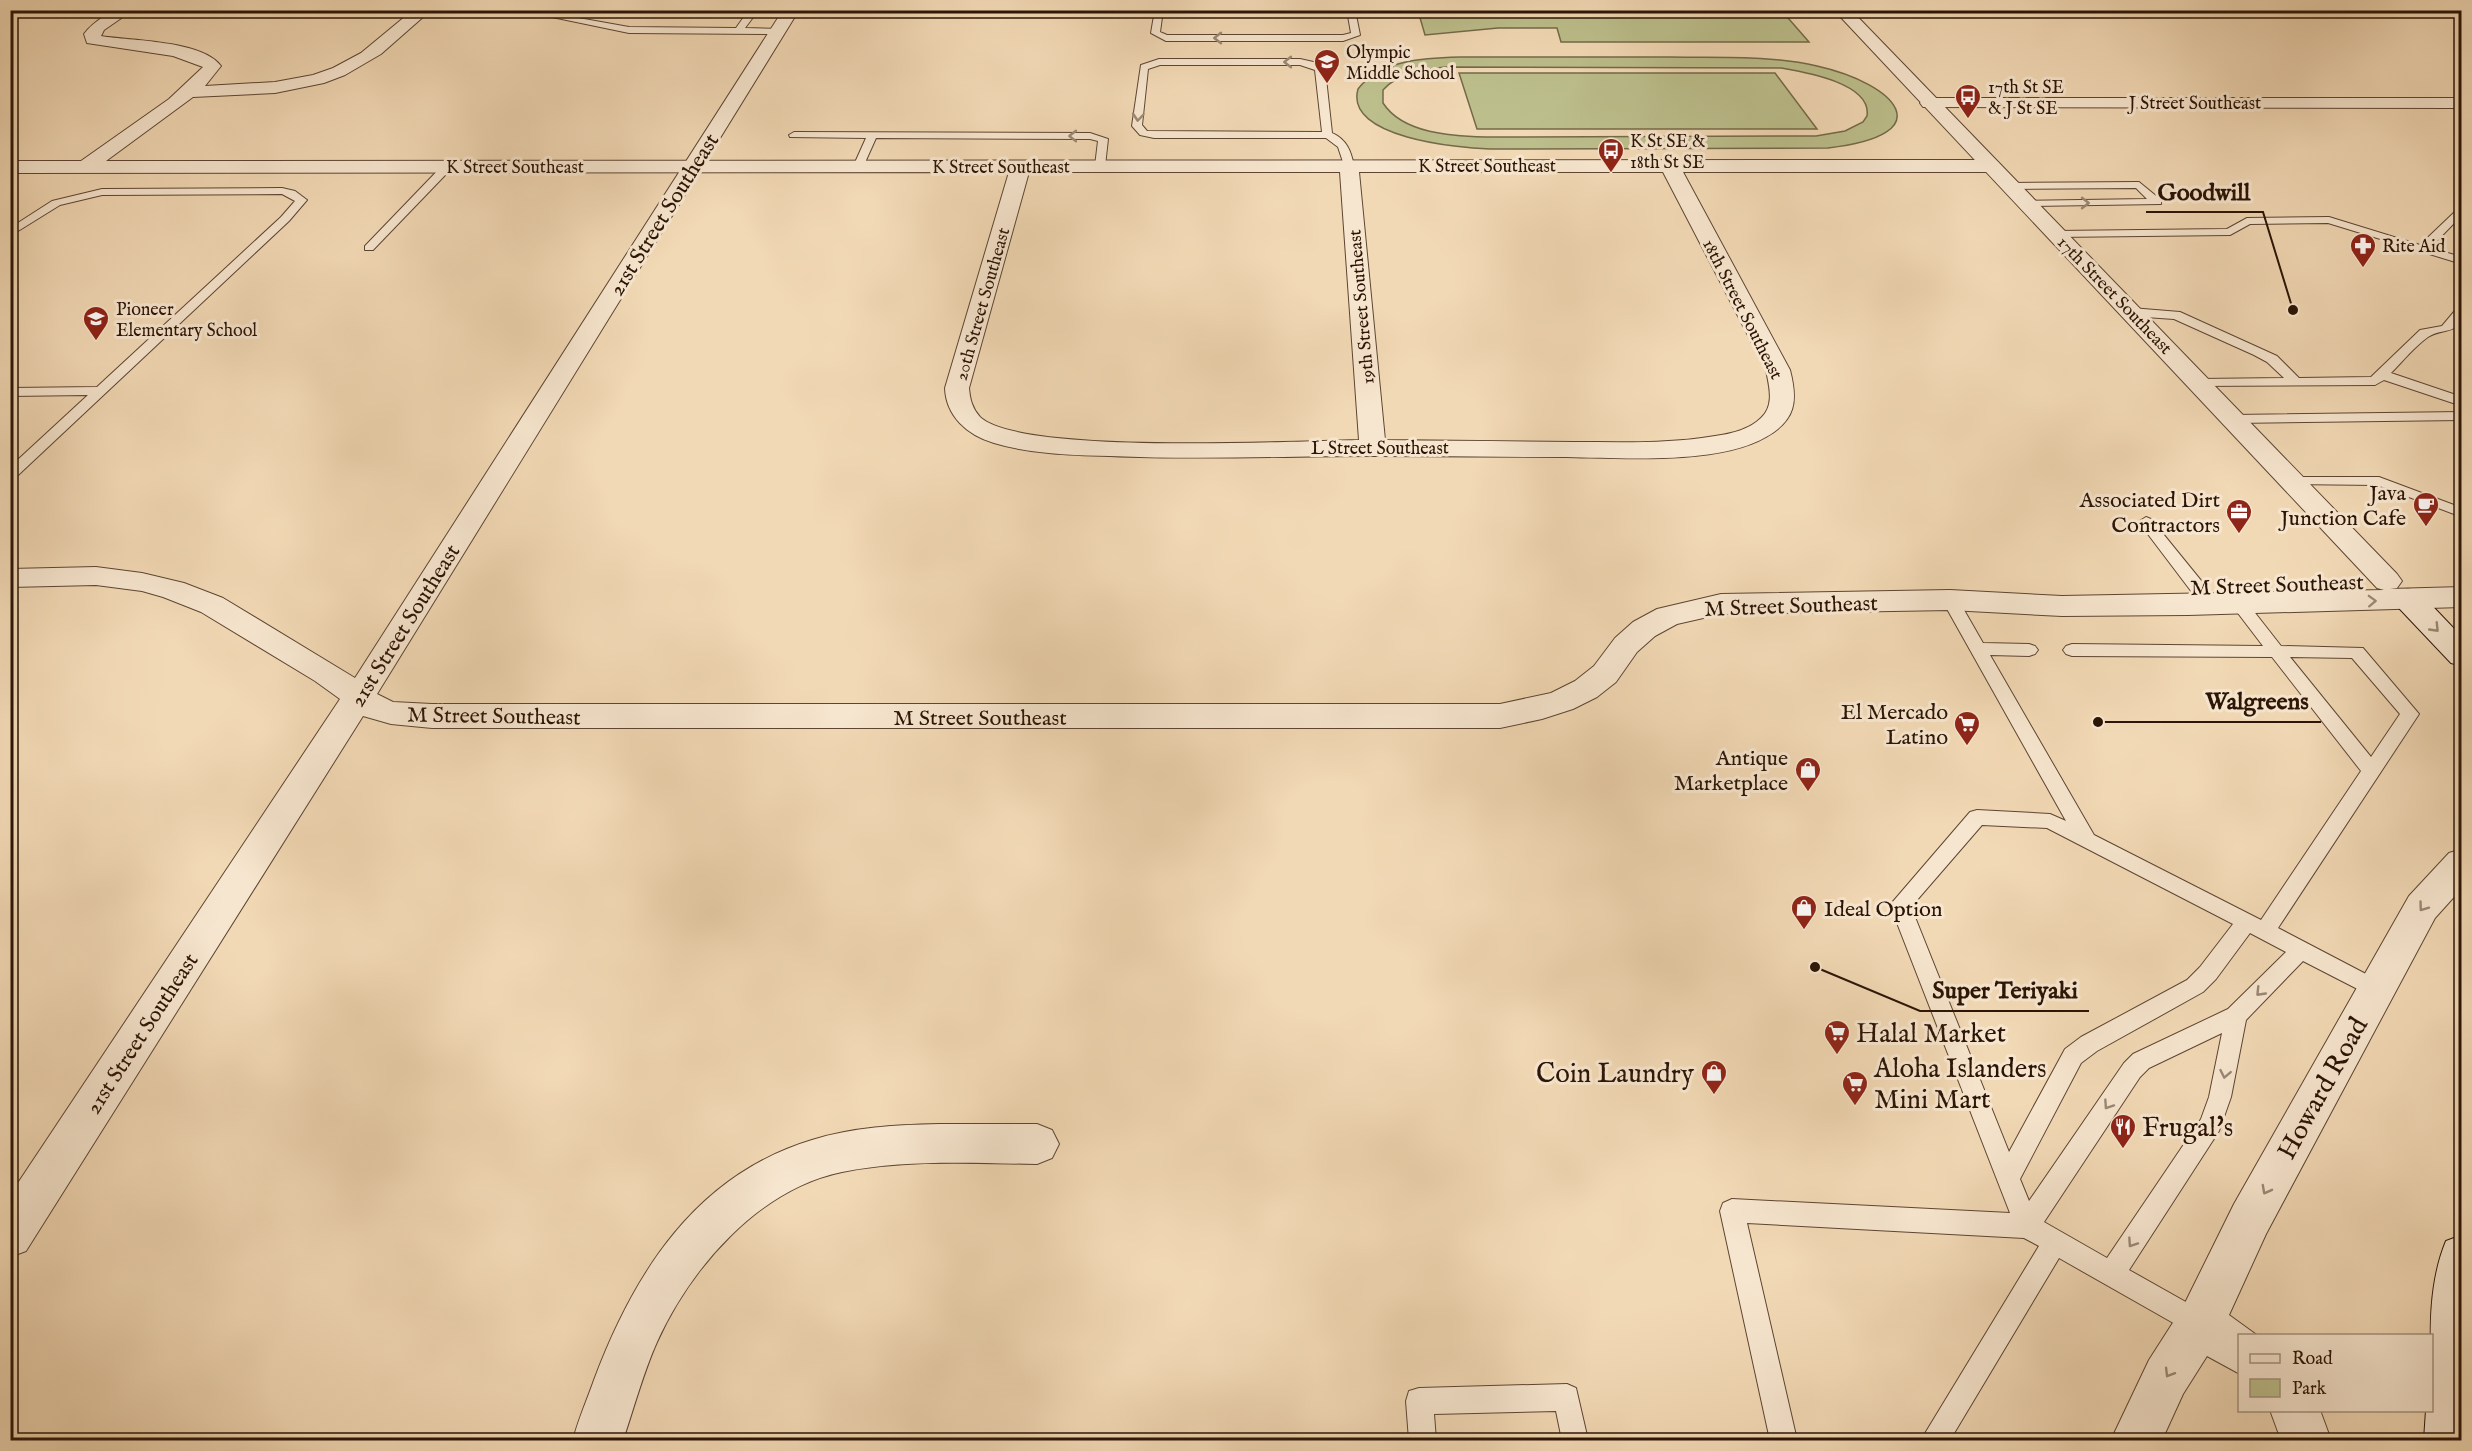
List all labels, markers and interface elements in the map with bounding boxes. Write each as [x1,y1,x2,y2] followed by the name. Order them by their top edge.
[1214,32,1223,44] one-way arrow
[1346,42,1455,86] place label: Olympic Middle School
[1312,47,1342,85] school or university icon: Olympic Middle School
[1283,56,1292,68] one-way arrow
[1988,77,2064,121] place label: 17th St SE & J St SE
[1953,82,1983,120] bus stop icon: 17th St SE & J St SE
[2127,93,2261,116] street label: J Street Southeast
[1132,112,1145,121] one-way arrow
[603,128,726,302] street label: 21st Street Southeast
[1068,130,1077,142] one-way arrow
[1630,131,1705,175] place label: K St SE & 18th St SE
[1596,136,1626,174] bus stop icon: K St SE & 18th St SE
[1418,156,1556,179] street label: K Street Southeast
[446,157,584,180] street label: K Street Southeast
[932,157,1070,180] street label: K Street Southeast
[2146,170,2263,212] callout: Goodwill
[2158,178,2251,209] text: Goodwill
[2080,197,2089,209] one-way arrow
[951,225,1016,384] street label: 20th Street Southeast
[1344,228,1381,385] street label: 19th Street Southeast
[2348,231,2378,269] pharmacy icon: Rite Aid
[2051,232,2176,360] street label: 17th Street Southeast
[1696,236,1787,384] street label: 18th Street Southeast
[2382,236,2446,259] place label: Rite Aid
[116,299,257,343] place label: Pioneer Elementary School
[81,304,111,342] school or university icon: Pioneer Elementary School
[1311,438,1449,461] street label: L Street Southeast
[2277,480,2406,533] place label: Java Junction Cafe
[2079,487,2220,540] place label: Associated Dirt Contractors
[2411,490,2441,528] cafe icon: Java Junction Cafe
[2224,497,2254,535] office icon: Associated Dirt Contractors
[344,539,467,713] street label: 21st Street Southeast
[2190,569,2365,603] street label: M Street Southeast
[1704,590,1879,624] street label: M Street Southeast
[2368,594,2377,607] one-way arrow
[2428,621,2439,631] one-way arrow
[2194,680,2321,722] callout: Walgreens
[2204,687,2309,718] text: Walgreens
[1841,699,1948,752] place label: El Mercado Latino
[407,701,581,733] street label: M Street Southeast
[893,705,1067,733] street label: M Street Southeast
[1952,709,1982,747] supermarket icon: El Mercado Latino
[1674,745,1788,798] place label: Antique Marketplace
[1793,755,1823,793] shop icon: Antique Marketplace
[1789,893,1819,931] shop icon: Ideal Option
[1824,896,1943,924] place label: Ideal Option
[2419,900,2430,911] one-way arrow
[80,948,205,1120] street label: 21st Street Southeast
[1920,969,2089,1011] callout: Super Teriyaki
[1932,976,2078,1007] text: Super Teriyaki
[2256,985,2267,995] one-way arrow
[2271,1011,2377,1166] street label: Howard Road
[1822,1018,1852,1056] supermarket icon: Halal Market
[1856,1018,2006,1052] place label: Halal Market
[1873,1053,2047,1118] place label: Aloha Islanders Mini Mart
[1536,1058,1695,1092] place label: Coin Laundry
[1699,1058,1729,1096] shop icon: Coin Laundry
[1840,1069,1870,1107] supermarket icon: Aloha Islanders Mini Mart
[2219,1069,2232,1079] one-way arrow
[2104,1099,2115,1110] one-way arrow
[2108,1112,2138,1150] restaurant icon: Frugal's
[2142,1112,2233,1146] place label: Frugal's
[2262,1184,2273,1194] one-way arrow
[2128,1236,2139,1247] one-way arrow
[2238,1334,2433,1412] legend
[2292,1348,2333,1371] text: Road
[2164,1367,2176,1377] one-way arrow
[2292,1378,2327,1401] text: Park

